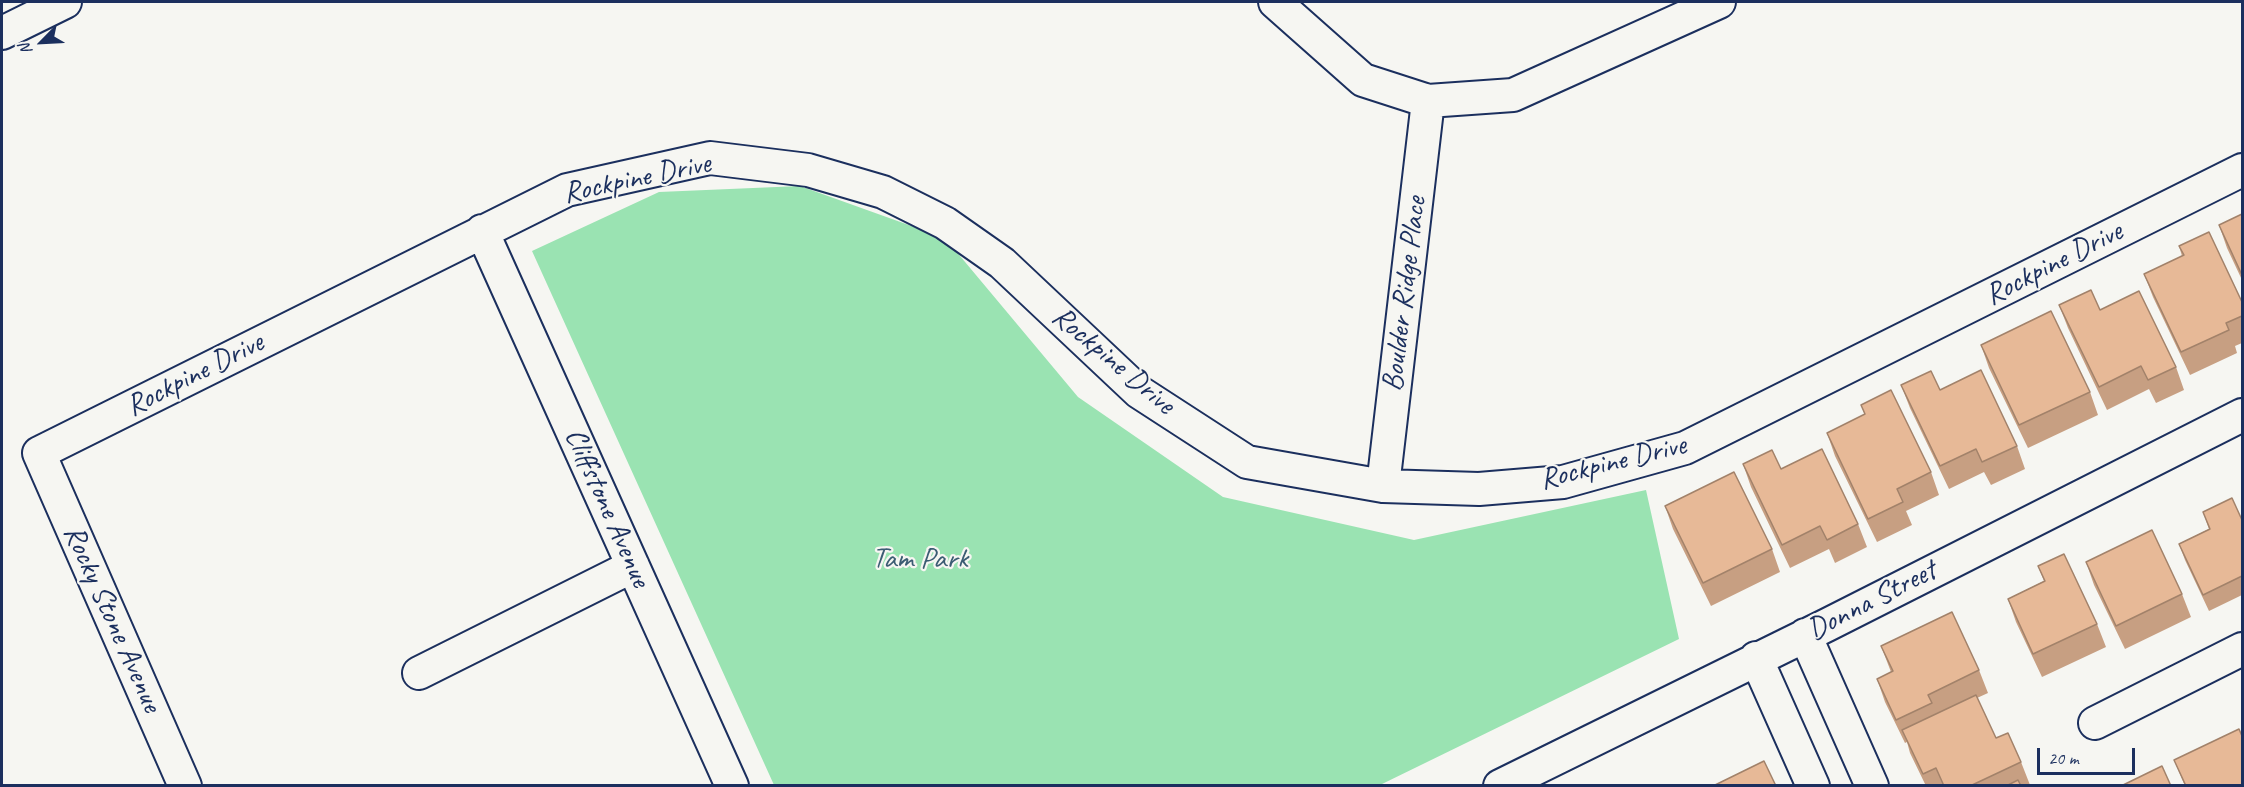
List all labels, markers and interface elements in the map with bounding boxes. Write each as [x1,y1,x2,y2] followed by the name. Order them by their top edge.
[12,12,72,72] north arrow
[14,41,37,58] text: N
[560,146,714,212] street label: Rockpine Drive
[1375,195,1435,393] street label: Boulder Ridge Place
[1979,214,2129,314] street label: Rockpine Drive
[1044,299,1182,423] street label: Rockpine Drive
[120,325,270,425] street label: Rockpine Drive
[556,423,658,593] street label: Cliffstone Avenue
[1536,427,1690,499] street label: Rockpine Drive
[55,520,169,718] street label: Rocky Stone Avenue
[872,541,968,577] park label: Tam Park
[1802,553,1942,649] street label: Donna Street
[2040,736,2138,774] scale bar
[2048,747,2079,769] text: 20 m

